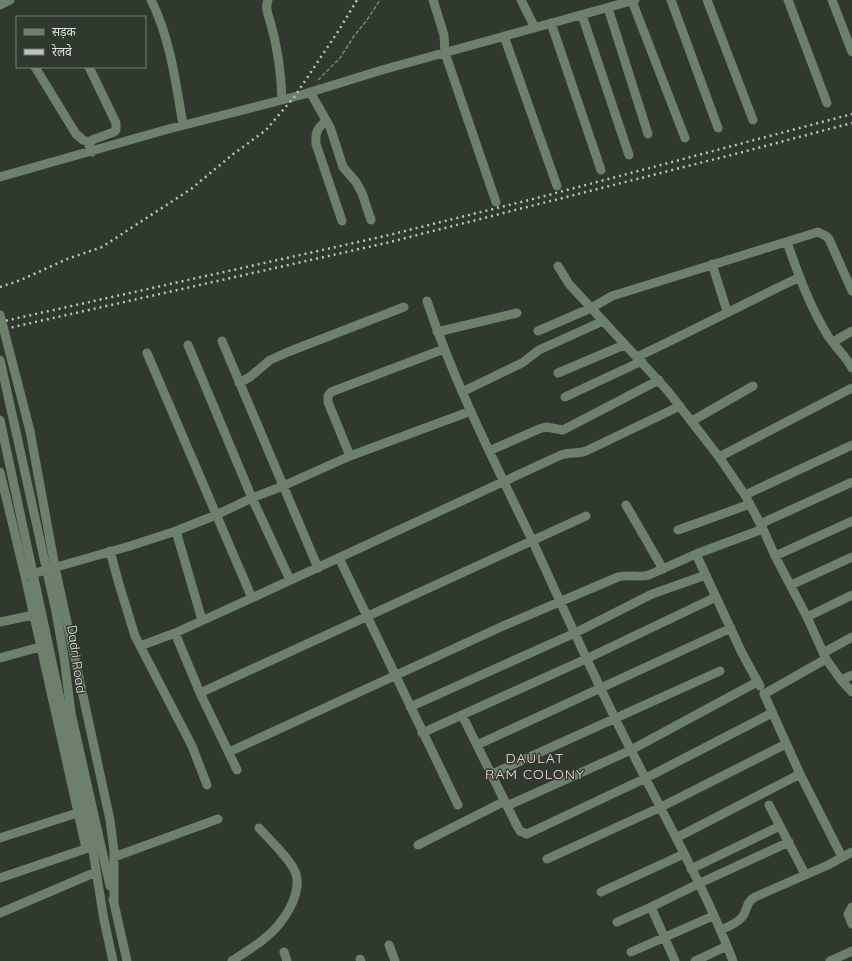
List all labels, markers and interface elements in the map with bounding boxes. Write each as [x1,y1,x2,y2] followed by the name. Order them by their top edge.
[16,16,146,68] legend
[52,24,77,39] text: सड़क
[52,44,72,59] text: रेलवे
[64,624,90,694] street label: Dadri Road
[485,749,585,783] district label: DAULAT RAM COLONY

